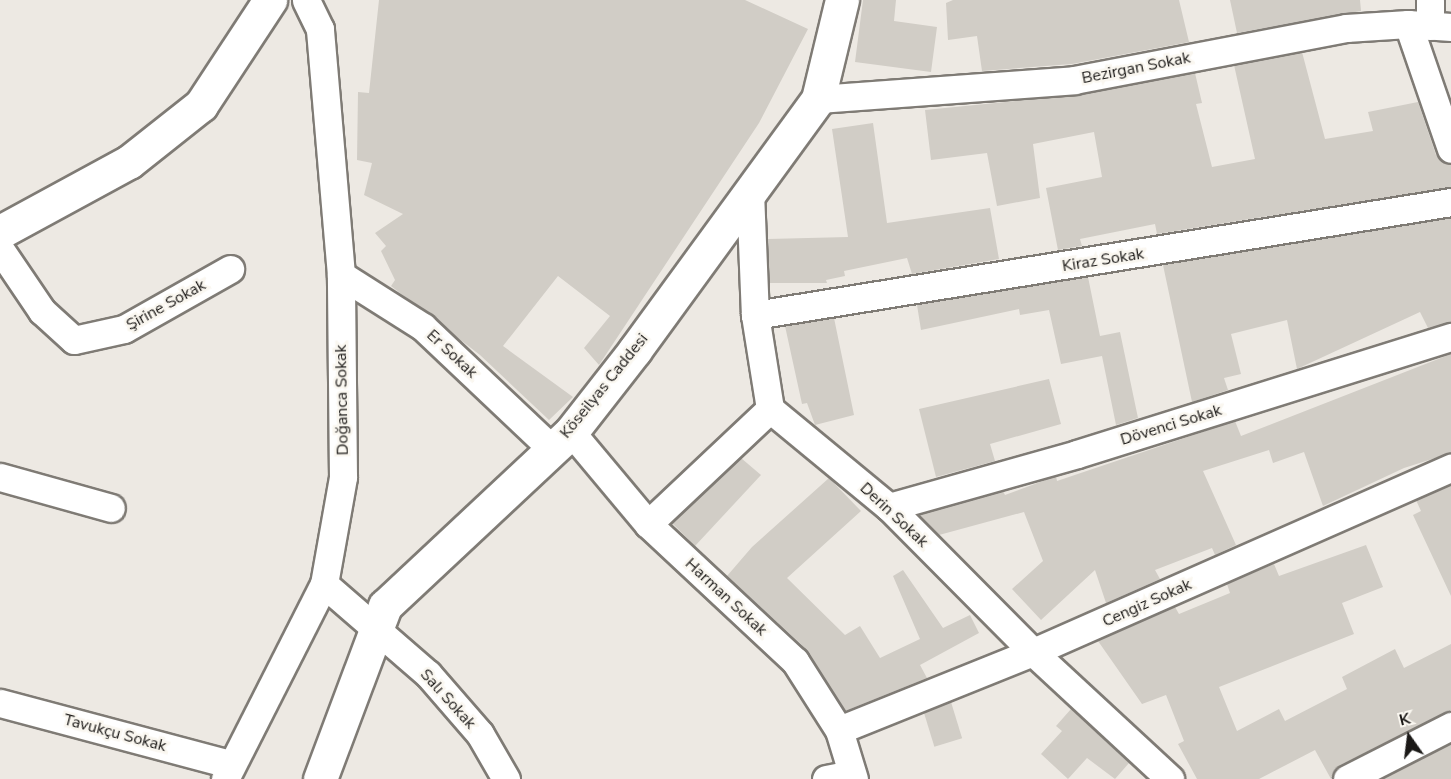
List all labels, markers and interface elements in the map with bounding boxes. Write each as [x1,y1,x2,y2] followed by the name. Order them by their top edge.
[1080,48,1192,88] street label: Bezirgan Sokak
[1061,244,1145,276] street label: Kiraz Sokak
[123,275,209,335] street label: Şirine Sokak
[423,326,481,382] street label: Er Sokak
[556,330,652,442] street label: Köseilyas Caddesi
[331,344,353,456] street label: Doğanca Sokak
[1118,401,1224,449] street label: Dövenci Sokak
[856,479,932,551] street label: Derin Sokak
[681,554,771,640] street label: Harman Sokak
[1099,575,1195,631] street label: Cengiz Sokak
[416,665,480,733] street label: Salı Sokak
[1379,707,1439,767] north arrow
[1397,708,1412,731] text: K
[62,710,168,756] street label: Tavukçu Sokak

